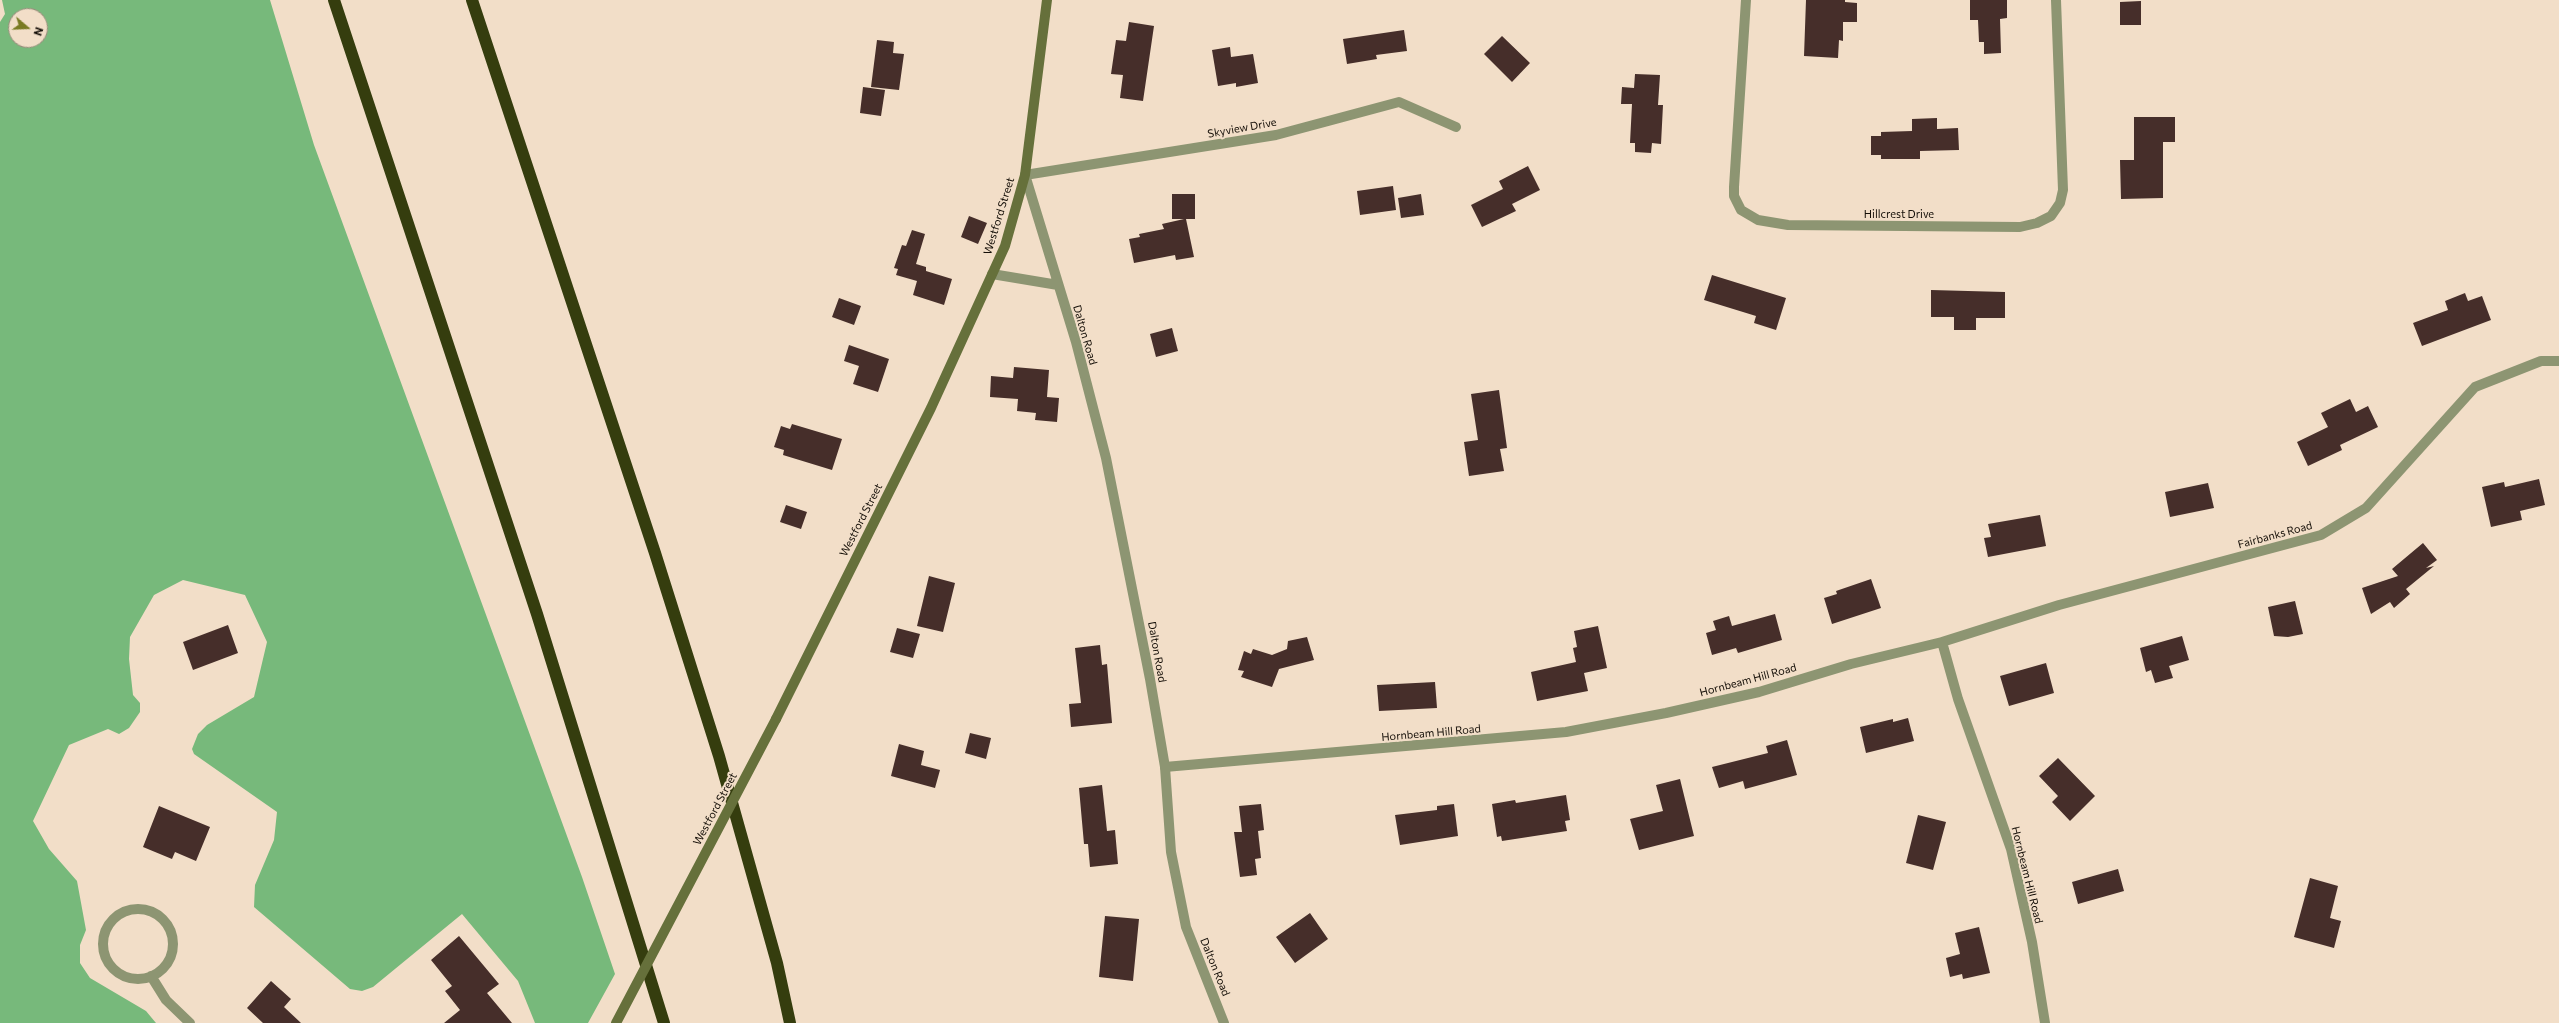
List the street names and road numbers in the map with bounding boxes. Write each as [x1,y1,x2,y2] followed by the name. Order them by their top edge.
[1207,115,1277,141] street label: Skyview Drive
[981,176,1017,256] street label: Westford Street
[1864,207,1934,221] street label: Hillcrest Drive
[1070,304,1100,366] street label: Dalton Road
[837,481,885,559] street label: Westford Street
[2236,519,2314,551] street label: Fairbanks Road
[1145,620,1169,684] street label: Dalton Road
[1698,661,1798,699] street label: Hornbeam Hill Road
[1381,722,1481,744] street label: Hornbeam Hill Road
[690,771,740,847] street label: Westford Street
[2009,825,2045,925] street label: Hornbeam Hill Road
[1197,936,1233,998] street label: Dalton Road

